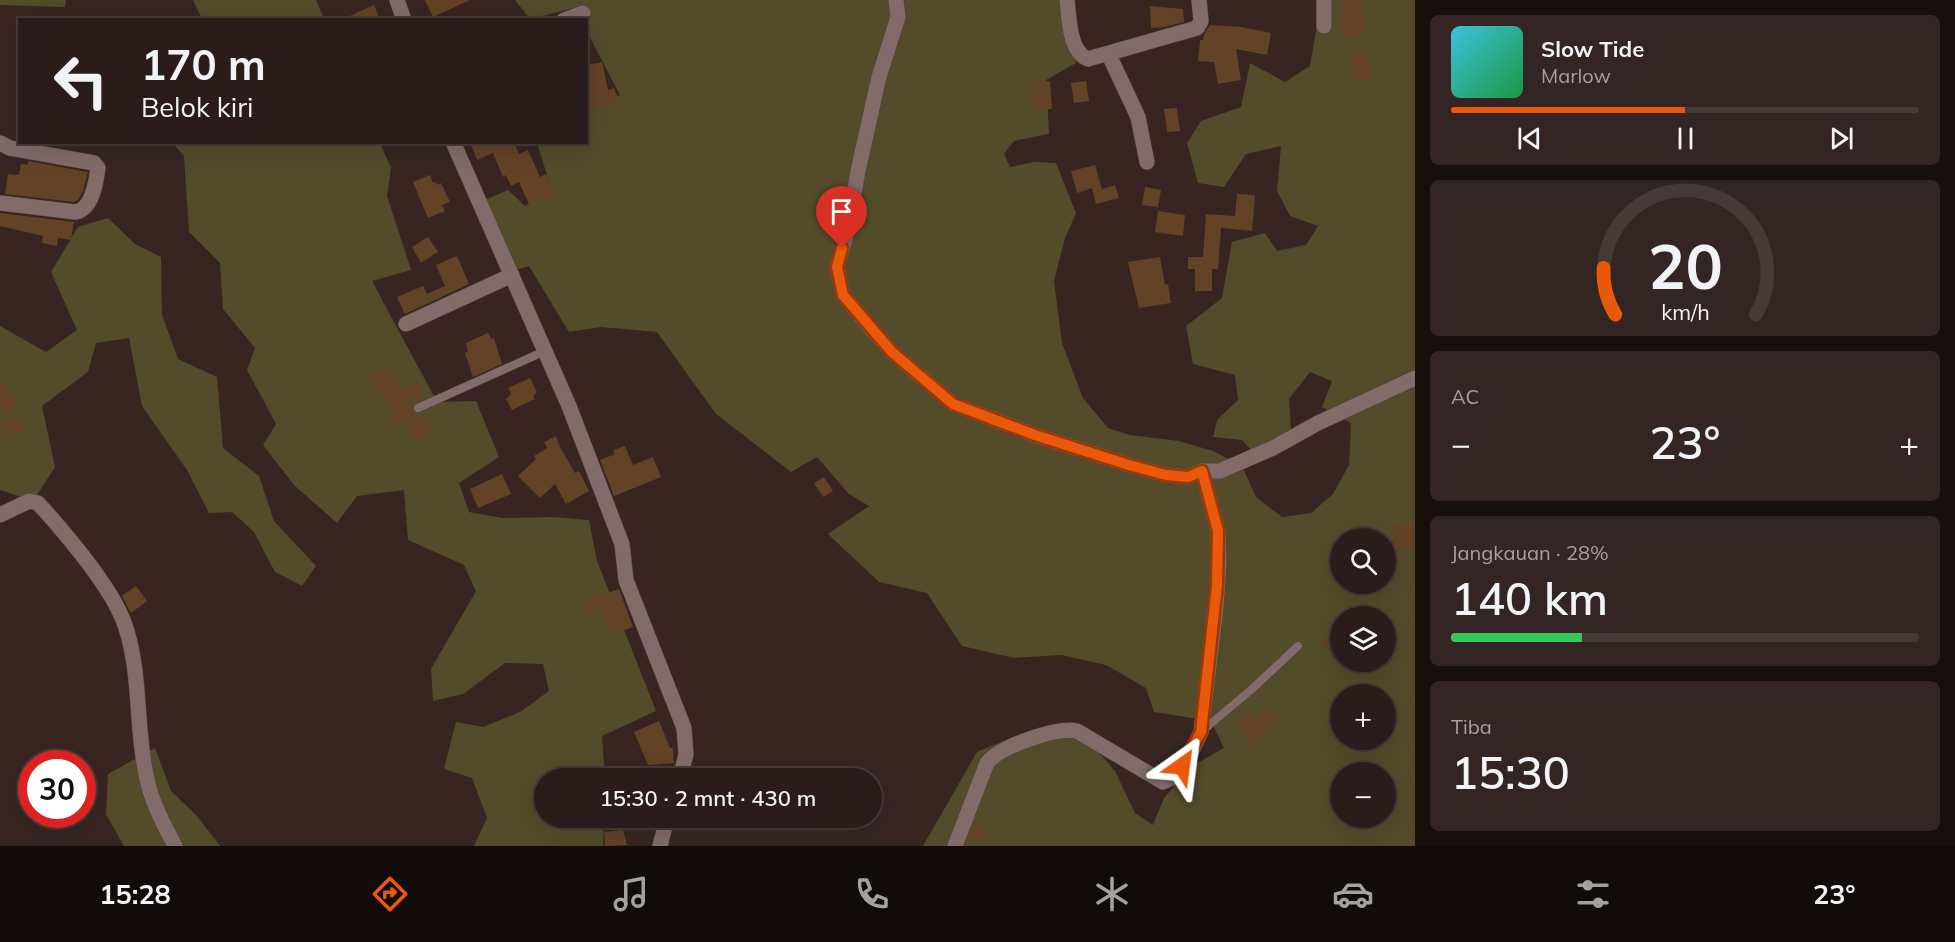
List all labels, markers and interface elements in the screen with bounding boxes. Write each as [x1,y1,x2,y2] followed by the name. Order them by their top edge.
[1541,35,1644,63] text: Slow Tide
[141,38,266,91] text: 170 m
[42,42,120,120] icon: left
[1541,63,1611,88] text: Marlow
[141,90,253,124] text: Belok kiri
[1513,122,1546,155] icon: previous
[1669,122,1702,155] icon: pause
[1825,122,1858,155] icon: next
[816,186,867,248] pin
[825,195,858,228] icon: arrive
[1648,226,1722,305] text: 20
[1661,298,1709,325] text: km/h
[1451,384,1479,409] text: AC
[1650,414,1720,470] text: 23°
[1451,423,1471,464] text: −
[1899,423,1919,464] text: +
[1330,528,1396,828] map controls
[1330,528,1396,594] button: search
[1451,540,1609,565] text: Jangkauan · 28%
[1451,570,1608,626] text: 140 km
[1330,606,1396,672] button: layers
[1330,684,1396,750] button: +
[1451,714,1492,739] text: Tiba
[1150,734,1214,798] position arrow
[1451,744,1570,800] text: 15:30
[18,750,96,828] speed limit sign: 30
[1330,762,1396,828] button: −
[600,784,816,812] text: 15:30 · 2 mnt · 430 m
[369,873,411,915] icon: directions
[610,873,652,915] icon: music
[851,873,893,915] icon: phone
[1091,873,1133,915] icon: climate
[1332,873,1374,915] icon: car
[1572,873,1614,915] icon: filters
[99,877,171,911] text: 15:28
[1813,877,1856,911] text: 23°

